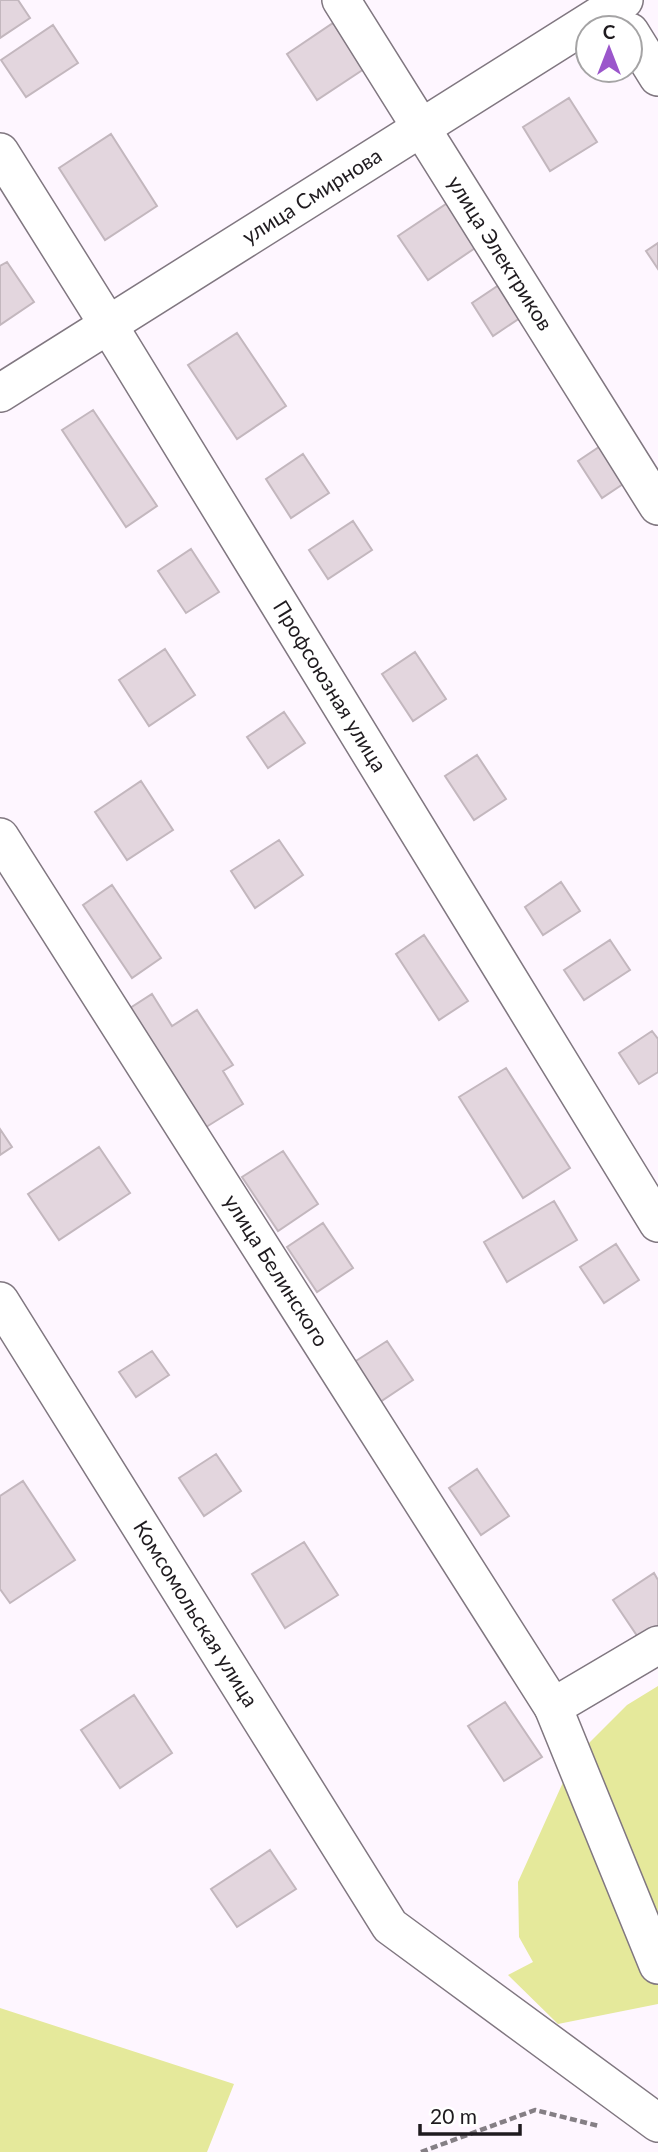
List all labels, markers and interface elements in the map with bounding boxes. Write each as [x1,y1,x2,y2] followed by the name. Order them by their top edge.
[574,14,644,84] north arrow
[603,20,616,43] text: С
[237,142,386,248] street label: улица Смирнова
[443,171,559,334] street label: улица Электриков
[269,595,393,776] street label: Профсоюзная улица
[219,1189,335,1351] street label: улица Белинского
[129,1515,264,1711] street label: Комсомольская улица
[420,2092,520,2136] scale bar
[430,2103,477,2128] text: 20 m

